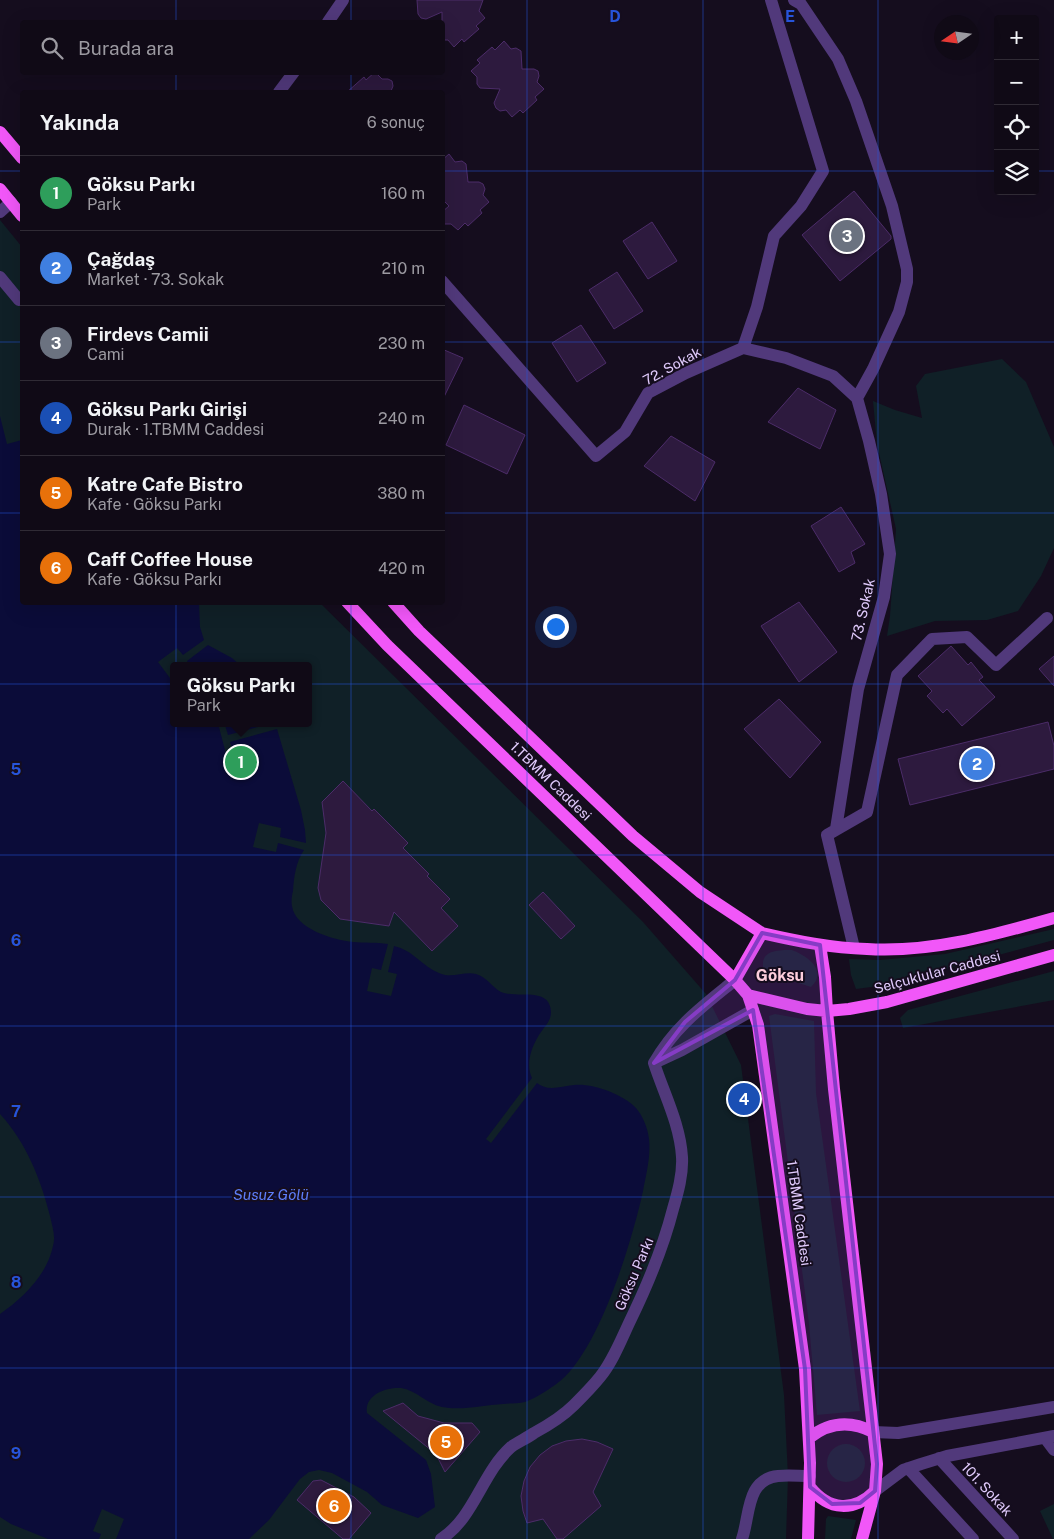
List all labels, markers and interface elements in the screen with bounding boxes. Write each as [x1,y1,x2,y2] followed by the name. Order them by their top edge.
[609,7,621,26] text: D
[785,7,795,26] text: E
[934,15,979,60] north arrow
[994,15,1039,195] map controls
[994,15,1039,60] button: +
[20,20,445,75] search box
[38,34,66,62] icon: search
[78,37,174,59] text: Burada ara
[994,60,1039,105] button: −
[994,105,1039,150] button: locate
[40,110,119,135] text: Yakında
[367,113,425,132] text: 6 sonuç
[994,150,1039,195] button: layers
[87,173,195,195] text: Göksu Parkı
[53,184,59,203] text: 1
[381,184,425,203] text: 160 m
[87,195,121,214] text: Park
[831,217,863,255] pin: 3
[87,248,155,270] text: Çağdaş
[51,259,61,278] text: 2
[381,259,425,278] text: 210 m
[87,270,224,289] text: Market · 73. Sokak
[87,323,209,345] text: Firdevs Camii
[51,334,61,353] text: 3
[378,334,425,353] text: 230 m
[640,343,704,388] street label: 72. Sokak
[87,345,124,364] text: Cami
[87,398,247,420] text: Göksu Parkı Girişi
[51,409,61,428] text: 4
[378,409,425,428] text: 240 m
[87,420,264,439] text: Durak · 1.TBMM Caddesi
[87,473,243,495] text: Katre Cafe Bistro
[51,484,61,503] text: 5
[377,484,425,503] text: 380 m
[87,495,222,514] text: Kafe · Göksu Parkı
[87,548,253,570] text: Caff Coffee House
[51,559,61,578] text: 6
[378,559,425,578] text: 420 m
[87,570,222,589] text: Kafe · Göksu Parkı
[848,577,878,643] street label: 73. Sokak
[543,614,569,640] your location
[170,662,312,727] popup
[187,674,295,696] text: Göksu Parkı
[187,696,221,715] text: Park
[507,738,595,824] street label: 1.TBMM Caddesi
[225,743,257,781] pin: 1
[961,745,993,783] pin: 2
[11,760,22,779] text: 5
[11,931,21,950] text: 6
[872,947,1002,997] street label: Selçuklular Caddesi
[756,966,804,985] district label: Göksu
[728,1080,760,1118] pin: 4
[11,1102,21,1121] text: 7
[784,1159,814,1267] street label: 1.TBMM Caddesi
[233,1186,309,1203] water label: Susuz Gölü
[611,1235,657,1313] street label: Göksu Parkı
[11,1273,22,1292] text: 8
[430,1423,462,1461] pin: 5
[11,1444,21,1463] text: 9
[958,1459,1016,1519] street label: 101. Sokak
[318,1487,350,1525] pin: 6

